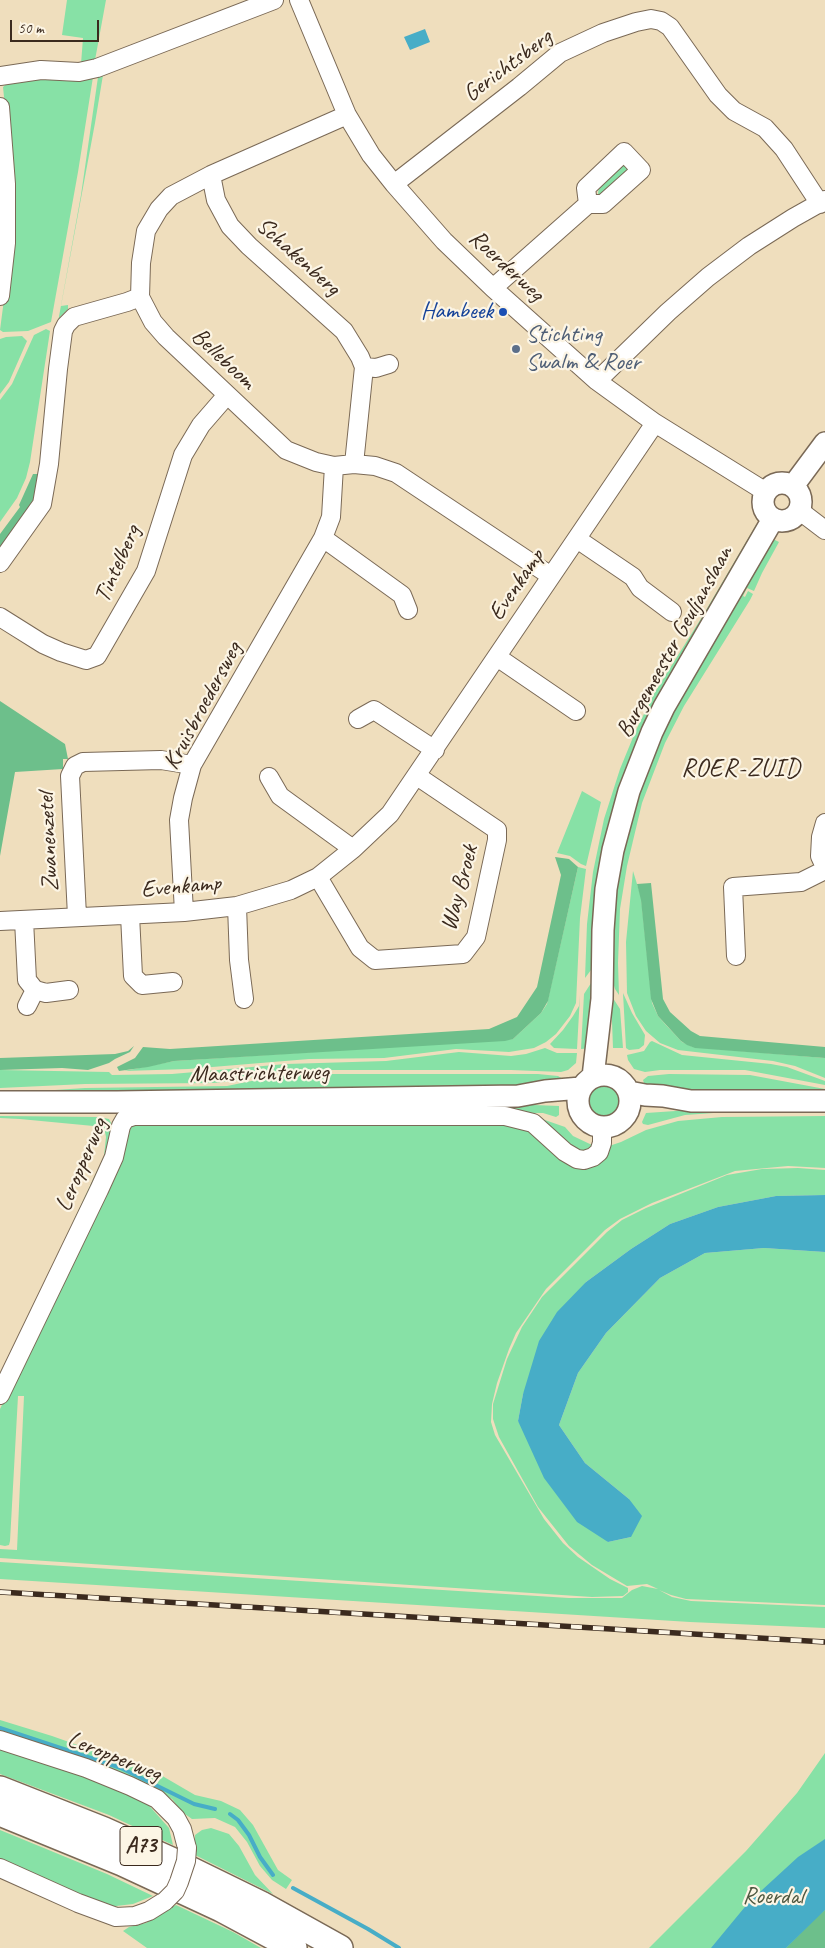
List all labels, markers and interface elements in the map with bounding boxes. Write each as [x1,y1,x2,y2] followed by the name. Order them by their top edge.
[12,10,101,42] scale bar
[18,19,44,38] text: 50 m
[458,23,558,109] street label: Gerichtsberg
[250,212,346,302] street label: Schakenberg
[462,224,550,308] street label: Roerderweg
[421,298,493,326] place label: Hambeek
[497,306,509,318] marker: Hambeek
[526,321,640,377] place label: Stichting Swalm & Roer
[185,322,261,396] street label: Belleboom
[510,343,522,355] marker: Stichting Swalm & Roer
[88,521,148,607] street label: Tintelberg
[610,541,740,743] street label: Burgemeester Geuljanslaan
[483,544,551,626] street label: Evenkamp
[157,637,249,775] street label: Kruisbroedersweg
[681,754,801,784] district label: ROER-ZUID
[32,792,66,892] street label: Zwanenzetel
[435,842,485,934] street label: Way Broek
[140,869,222,905] street label: Evenkamp
[189,1058,329,1090] street label: Maastrichterweg
[50,1114,114,1216] street label: Leropperweg
[63,1725,165,1789] street label: Leropperweg
[120,1826,162,1865] road number: A73
[743,1883,803,1911] park label: Roerdal

